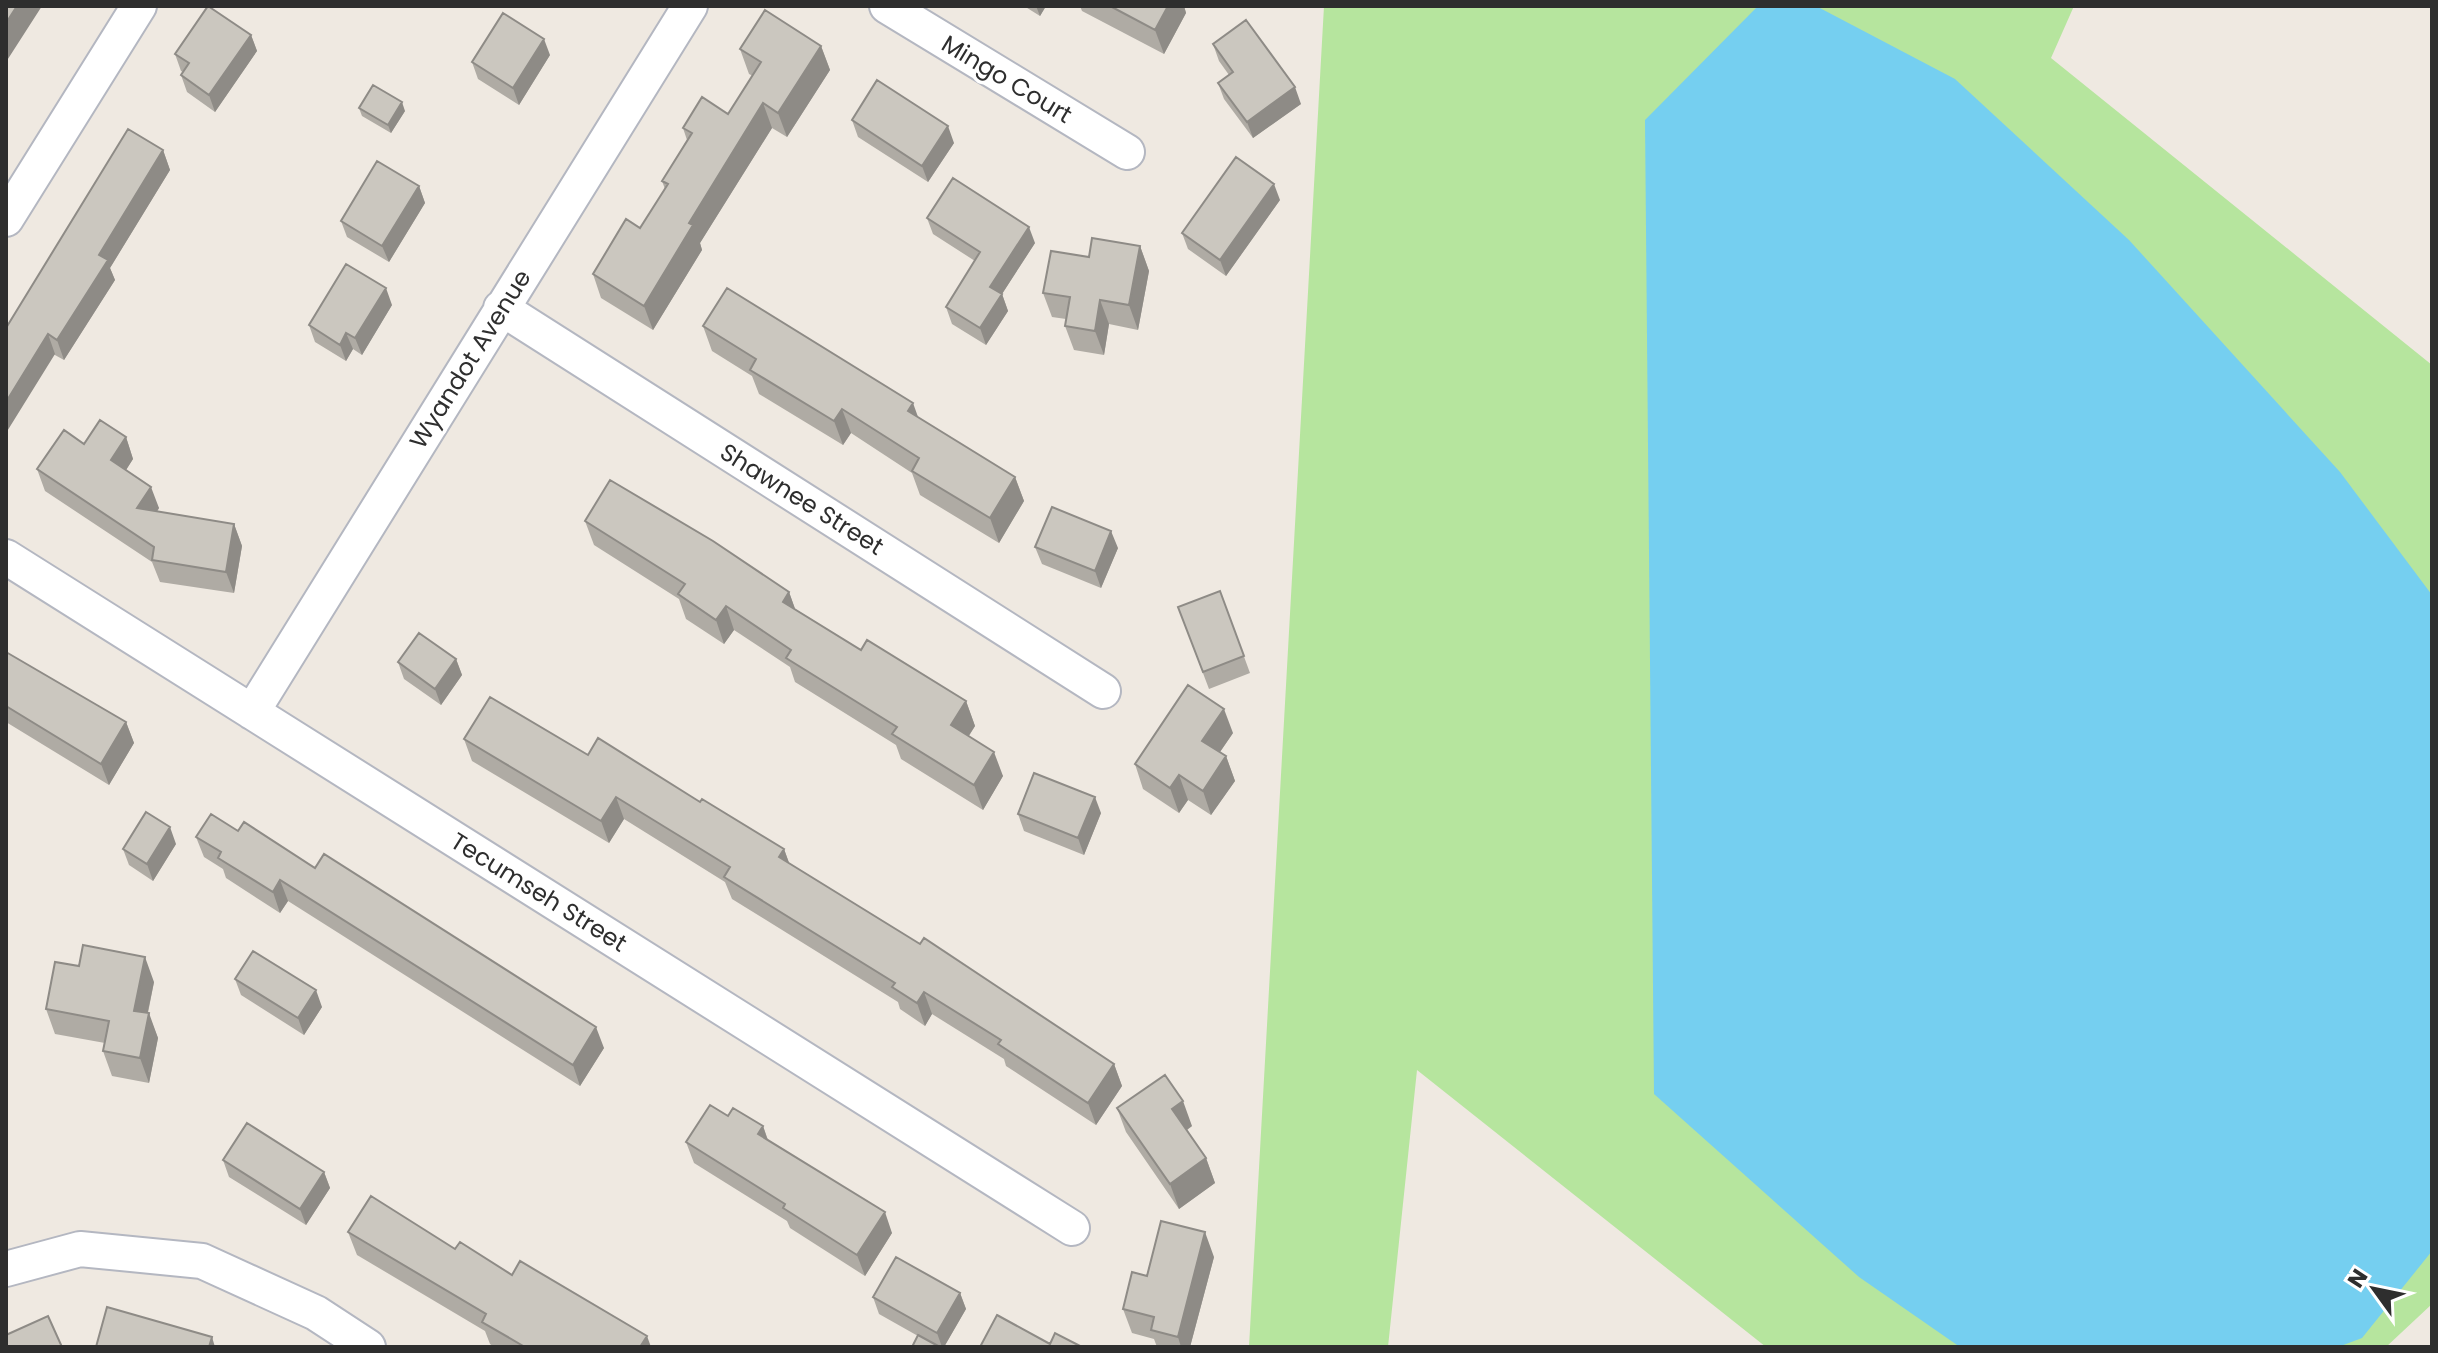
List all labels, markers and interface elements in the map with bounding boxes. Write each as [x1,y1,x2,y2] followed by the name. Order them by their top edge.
[936,27,1078,131] street label: Mingo Court
[402,263,538,455] street label: Wyandot Avenue
[714,435,890,563] street label: Shawnee Street
[445,824,633,960] street label: Tecumseh Street
[2334,1249,2414,1329] north arrow
[2340,1263,2375,1294] text: N

